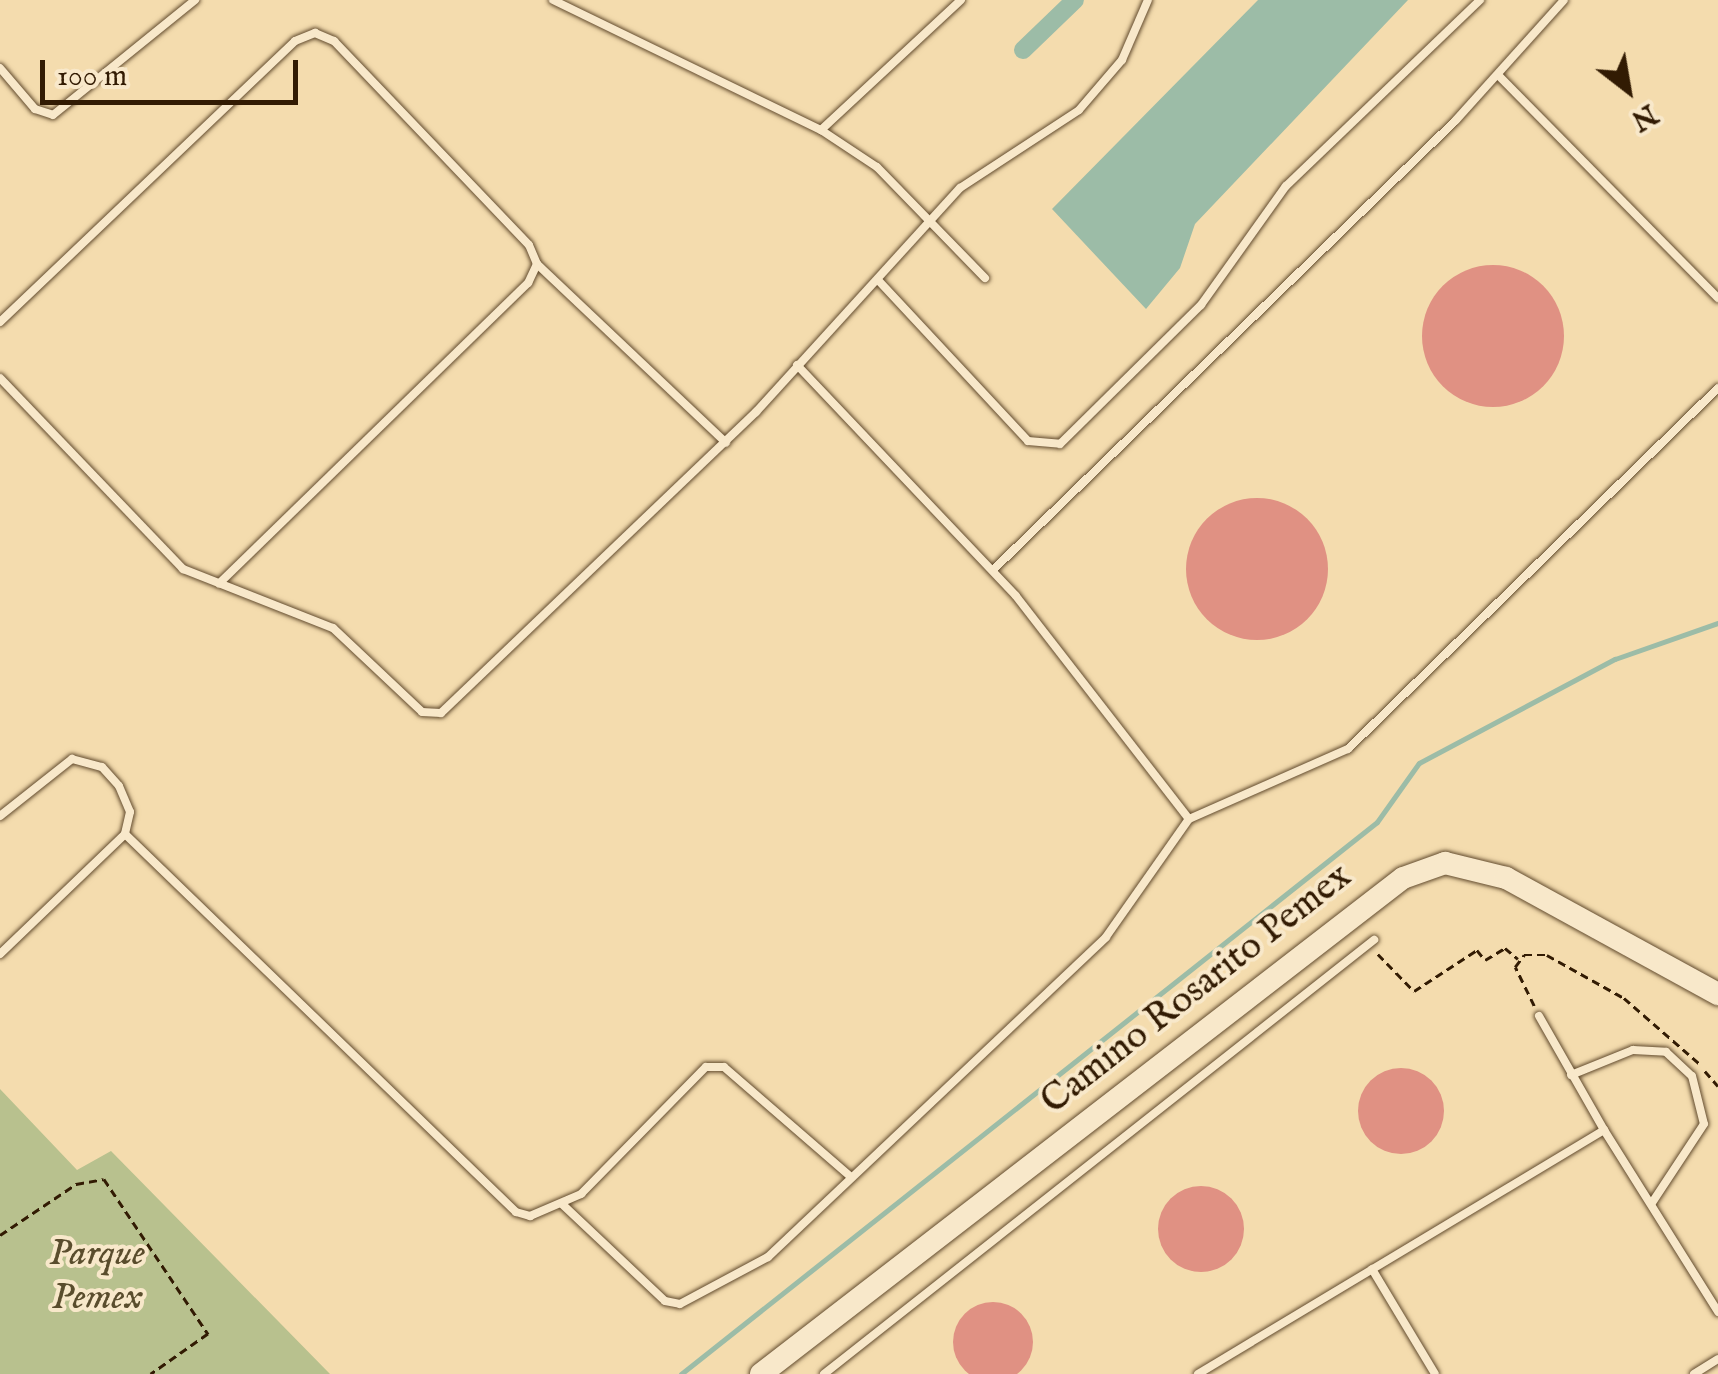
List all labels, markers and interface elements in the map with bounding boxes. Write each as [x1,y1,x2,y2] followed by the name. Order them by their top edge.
[45,40,302,102] scale bar
[1578,40,1678,140] north arrow
[57,58,127,96] text: 100 m
[1624,95,1663,137] text: N
[1033,855,1361,1125] street label: Camino Rosarito Pemex
[49,1232,145,1322] park label: Parque Pemex

